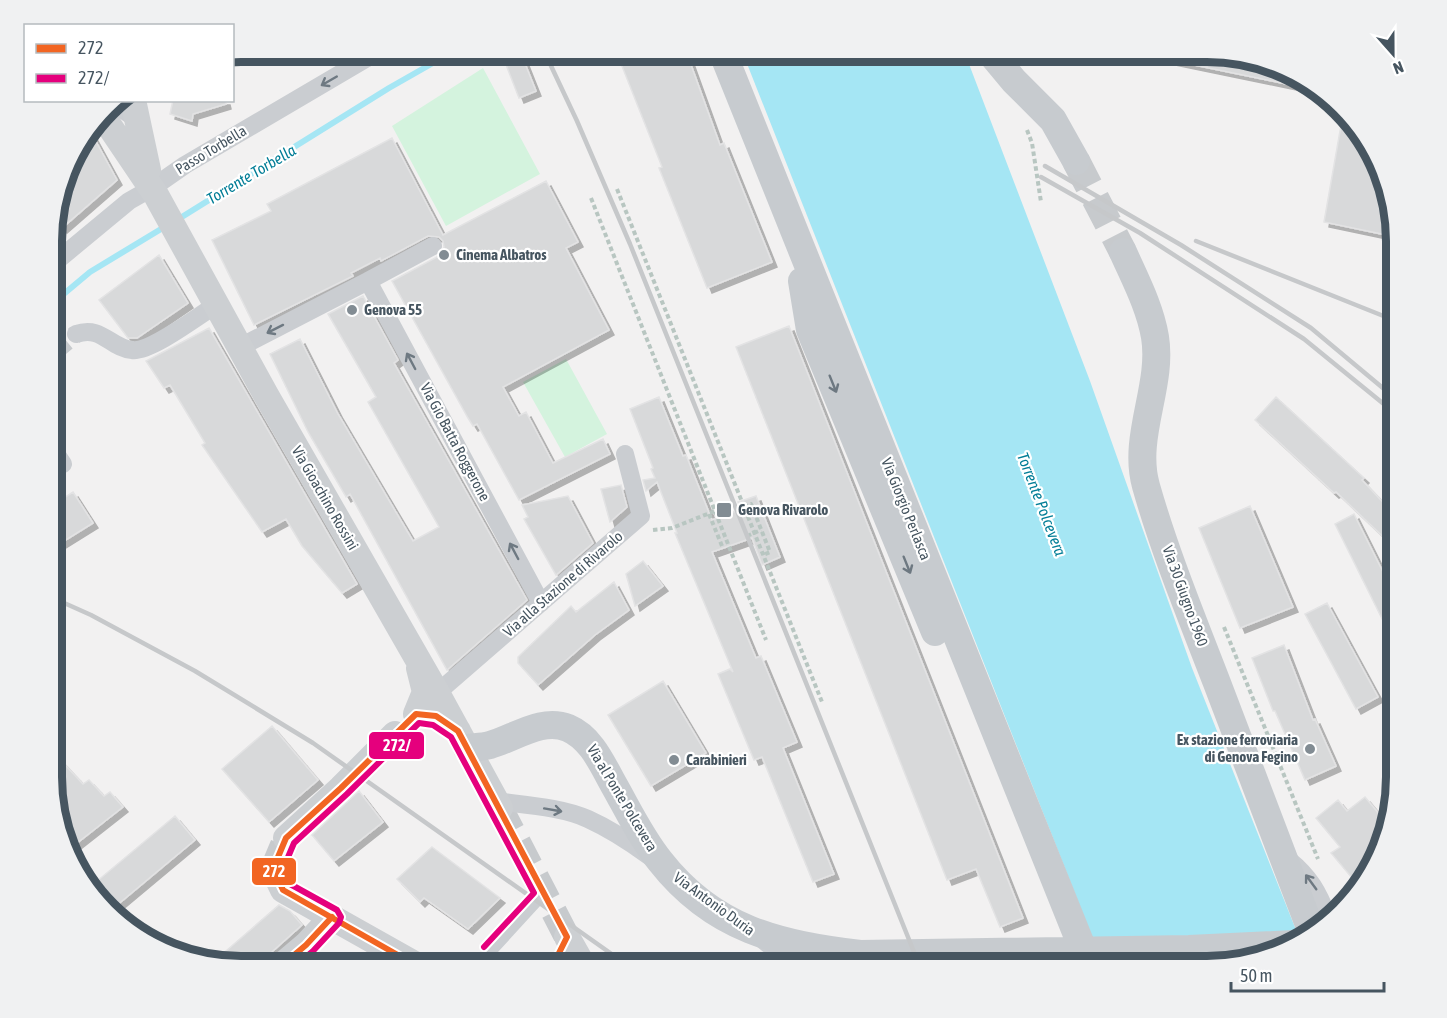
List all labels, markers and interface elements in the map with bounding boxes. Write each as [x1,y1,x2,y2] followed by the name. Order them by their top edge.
[24,24,234,102] legend
[1363,24,1423,84] north arrow
[78,37,103,58] text: 272
[1391,58,1406,78] text: N
[78,67,109,88] text: 272/
[321,75,338,87] one-way arrow
[172,122,249,177] street label: Passo Torbella
[203,140,299,208] water label: Torrente Torbella
[456,246,547,263] place label: Cinema Albatros
[437,248,451,262] marker: Cinema Albatros
[364,301,422,318] place label: Genova 55
[345,303,359,317] marker: Genova 55
[267,324,285,335] one-way arrow
[405,353,417,370] one-way arrow
[828,375,839,393] one-way arrow
[417,380,494,504] street label: Via Gio Batta Roggerone
[289,443,362,553] street label: Via Gioachino Rossini
[1014,450,1070,559] water label: Torrente Polcevera
[878,455,935,562] street label: Via Giorgio Perlasca
[715,501,733,519] marker: Genova Rivarolo
[738,501,828,518] place label: Genova Rivarolo
[500,527,626,640] street label: Via alla Stazione di Rivarolo
[507,542,519,560] one-way arrow
[1159,543,1212,648] street label: Via 30 Giugno 1960
[902,555,913,573] one-way arrow
[368,731,425,760] line badge: 272/
[1177,731,1298,765] place label: Ex stazione ferroviaria di Genova Fegino
[383,736,412,754] text: 272/
[584,741,661,854] street label: Via al Ponte Polcevera
[1303,742,1317,756] marker: Ex stazione ferroviaria di Genova Fegino
[686,751,747,768] place label: Carabinieri
[667,753,681,767] marker: Carabinieri
[543,805,562,816] one-way arrow
[251,857,297,886] line badge: 272
[263,862,285,880] text: 272
[670,869,758,939] street label: Via Antonio Duria
[1304,874,1317,890] one-way arrow
[1231,955,1384,993] scale bar
[1240,965,1272,986] text: 50 m

